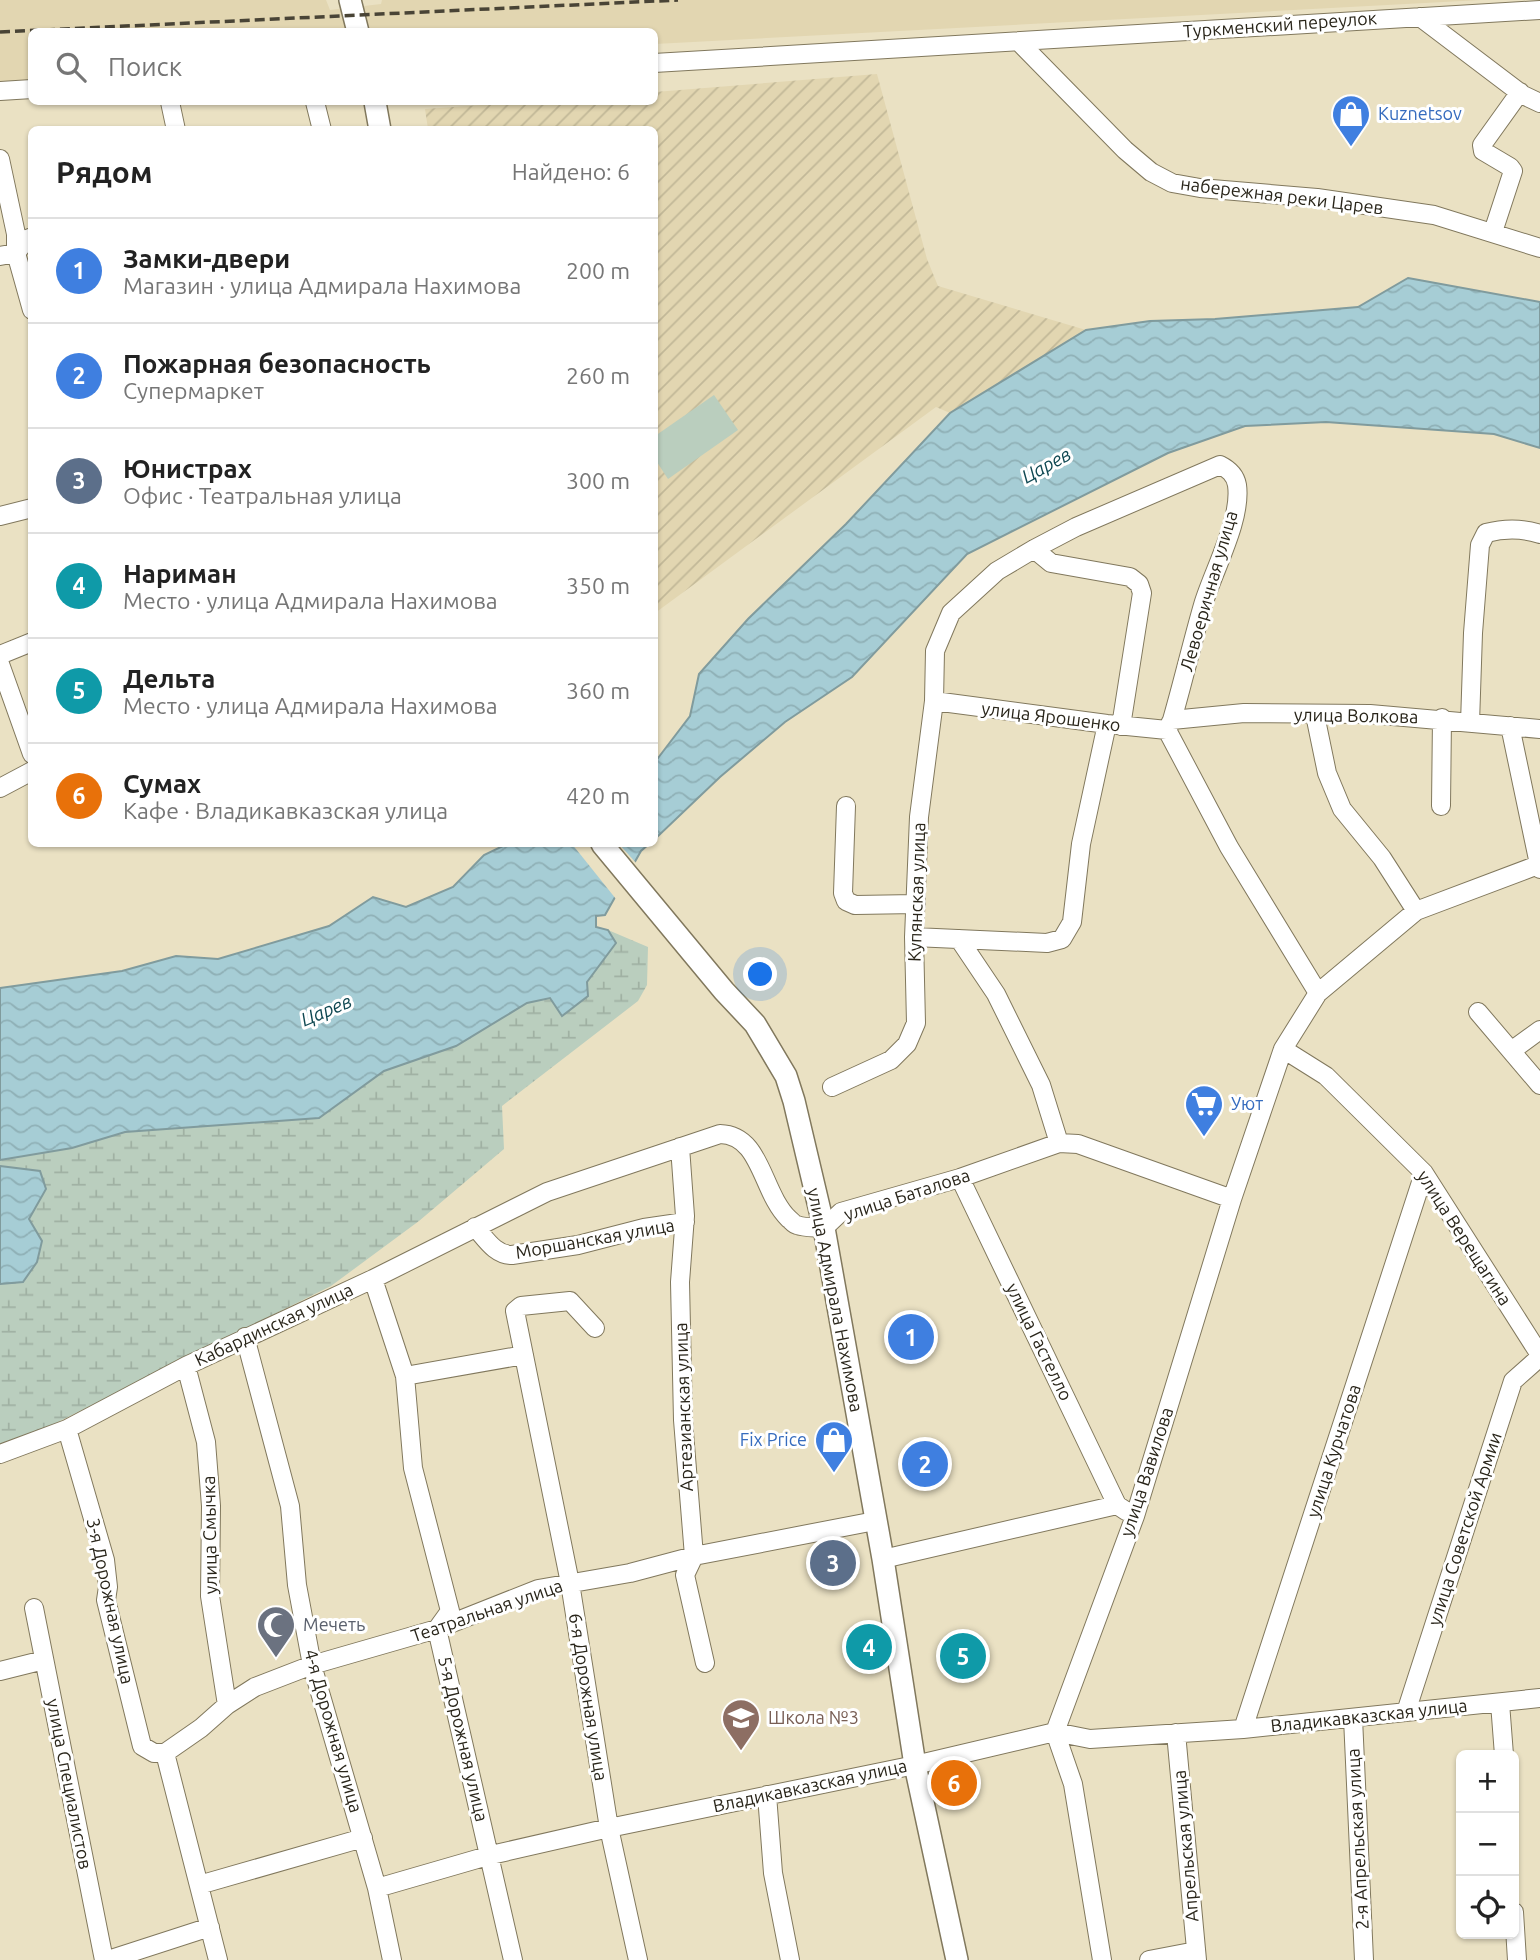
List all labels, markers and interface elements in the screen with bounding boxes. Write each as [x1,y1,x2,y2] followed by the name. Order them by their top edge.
[1182,7,1378,41] street label: Туркменский переулок
[28,28,658,105] search box
[52,48,90,86] icon: search
[108,52,182,81] text: Поиск
[1330,93,1372,148] shop icon: Kuznetsov
[1378,103,1462,123] place label: Kuznetsov
[56,155,152,189] text: Рядом
[512,159,630,184] text: Найдено: 6
[1179,173,1385,217] street label: набережная реки Царев
[123,244,290,273] text: Замки-двери
[73,258,85,283] text: 1
[566,258,630,283] text: 200 m
[123,273,521,298] text: Магазин · улица Адмирала Нахимова
[123,349,431,378] text: Пожарная безопасность
[73,363,85,388] text: 2
[566,363,630,388] text: 260 m
[123,378,264,403] text: Супермаркет
[1017,443,1075,487] water label: Царев
[123,454,252,483] text: Юнистрах
[73,468,85,493] text: 3
[566,468,630,493] text: 300 m
[123,483,402,508] text: Офис · Театральная улица
[1176,508,1241,673] street label: Левоеричная улица
[123,559,237,588] text: Нариман
[73,573,85,598] text: 4
[566,573,630,598] text: 350 m
[123,588,498,613] text: Место · улица Адмирала Нахимова
[123,664,215,693] text: Дельта
[73,678,85,703] text: 5
[566,678,630,703] text: 360 m
[123,693,498,718] text: Место · улица Адмирала Нахимова
[980,698,1122,734] street label: улица Ярошенко
[1294,704,1418,726] street label: улица Волкова
[123,769,201,798] text: Сумах
[73,783,85,808] text: 6
[566,783,630,808] text: 420 m
[123,798,448,823] text: Кафе · Владикавказская улица
[904,822,928,962] street label: Купянская улица
[743,957,777,991] your location
[297,990,355,1030] water label: Царев
[1183,1083,1225,1138] supermarket icon: Уют
[1231,1093,1263,1113] place label: Уют
[841,1164,972,1224] street label: улица Баталова
[1414,1166,1516,1309] street label: улица Верещагина
[804,1186,868,1414] street label: улица Адмирала Нахимова
[514,1214,676,1262] street label: Моршанская улица
[191,1279,356,1370] street label: Кабардинская улица
[1003,1280,1077,1404] street label: улица Гастелло
[888,1311,934,1363] pin: 1
[670,1322,696,1492] street label: Артезианская улица
[1302,1381,1364,1520] street label: улица Курчатова
[1116,1404,1176,1539] street label: улица Вавилова
[813,1419,855,1474] shop icon: Fix Price
[740,1429,807,1449] place label: Fix Price
[1423,1430,1505,1628] street label: улица Советской Армии
[902,1438,948,1490] pin: 2
[198,1475,220,1595] street label: улица Смычка
[84,1516,138,1686] street label: 3-я Дорожная улица
[810,1537,856,1589] pin: 3
[408,1575,565,1645] street label: Театральная улица
[255,1604,297,1659] mosque icon: Мечеть
[566,1612,612,1782] street label: 6-я Дорожная улица
[303,1614,365,1634] place label: Мечеть
[846,1621,892,1673] pin: 4
[940,1630,986,1682] pin: 5
[301,1647,367,1815] street label: 4-я Дорожная улица
[435,1654,493,1823] street label: 5-я Дорожная улица
[1269,1695,1468,1735] street label: Владикавказская улица
[44,1697,96,1871] street label: улица Специалистов
[720,1697,762,1752] school or university icon: Школа №3
[768,1707,859,1727] place label: Школа №3
[1342,1748,1372,1930] street label: 2-я Апрельская улица
[1456,1750,1519,1939] map controls
[1456,1750,1519,1813] button: +
[711,1755,909,1815] street label: Владикавказская улица
[931,1757,977,1809] pin: 6
[1168,1769,1202,1923] street label: Апрельская улица
[1456,1813,1519,1876] button: −
[1456,1876,1519,1939] button: locate

